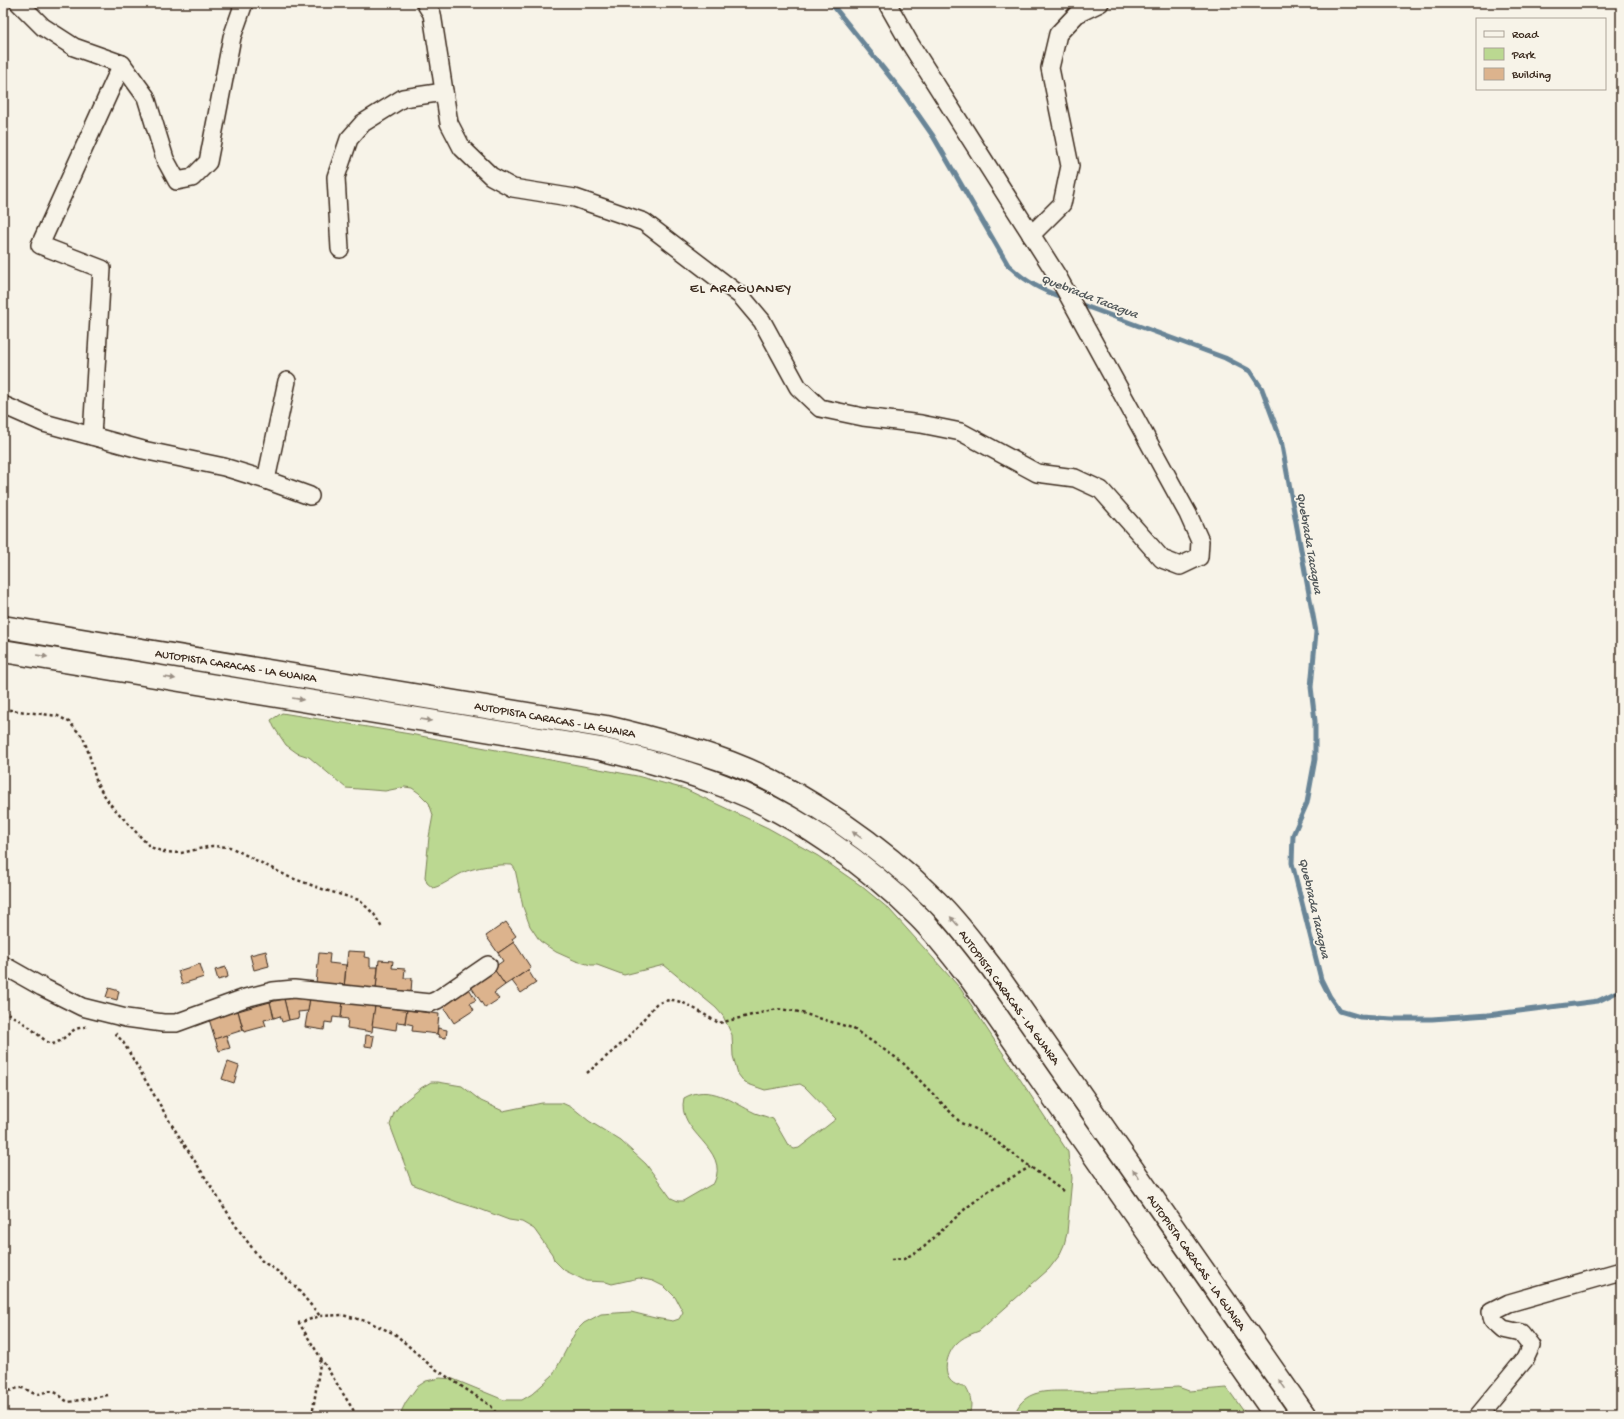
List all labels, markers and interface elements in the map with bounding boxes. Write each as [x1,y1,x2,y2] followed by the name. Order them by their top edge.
[1476,18,1606,90] legend
[1512,29,1539,43] text: Road
[1511,49,1537,63] text: Park
[1511,69,1551,83] text: Building
[1038,272,1140,323] water label: Quebrada Tacagua
[690,281,792,298] district label: EL ARAGUANEY
[1292,492,1325,596] water label: Quebrada Tacagua
[154,647,318,687] street label: AUTOPISTA CARACAS - LA GUAIRA
[35,653,48,659] one-way arrow
[164,675,176,681] one-way arrow
[292,696,304,702] one-way arrow
[473,700,637,742] street label: AUTOPISTA CARACAS - LA GUAIRA
[420,717,432,723] one-way arrow
[852,831,862,839] one-way arrow
[1295,857,1333,961] water label: Quebrada Tacagua
[949,916,958,926] one-way arrow
[955,928,1063,1069] street label: AUTOPISTA CARACAS - LA GUAIRA
[1132,1169,1140,1179] one-way arrow
[1143,1192,1248,1335] street label: AUTOPISTA CARACAS - LA GUAIRA
[1278,1379,1286,1389] one-way arrow

